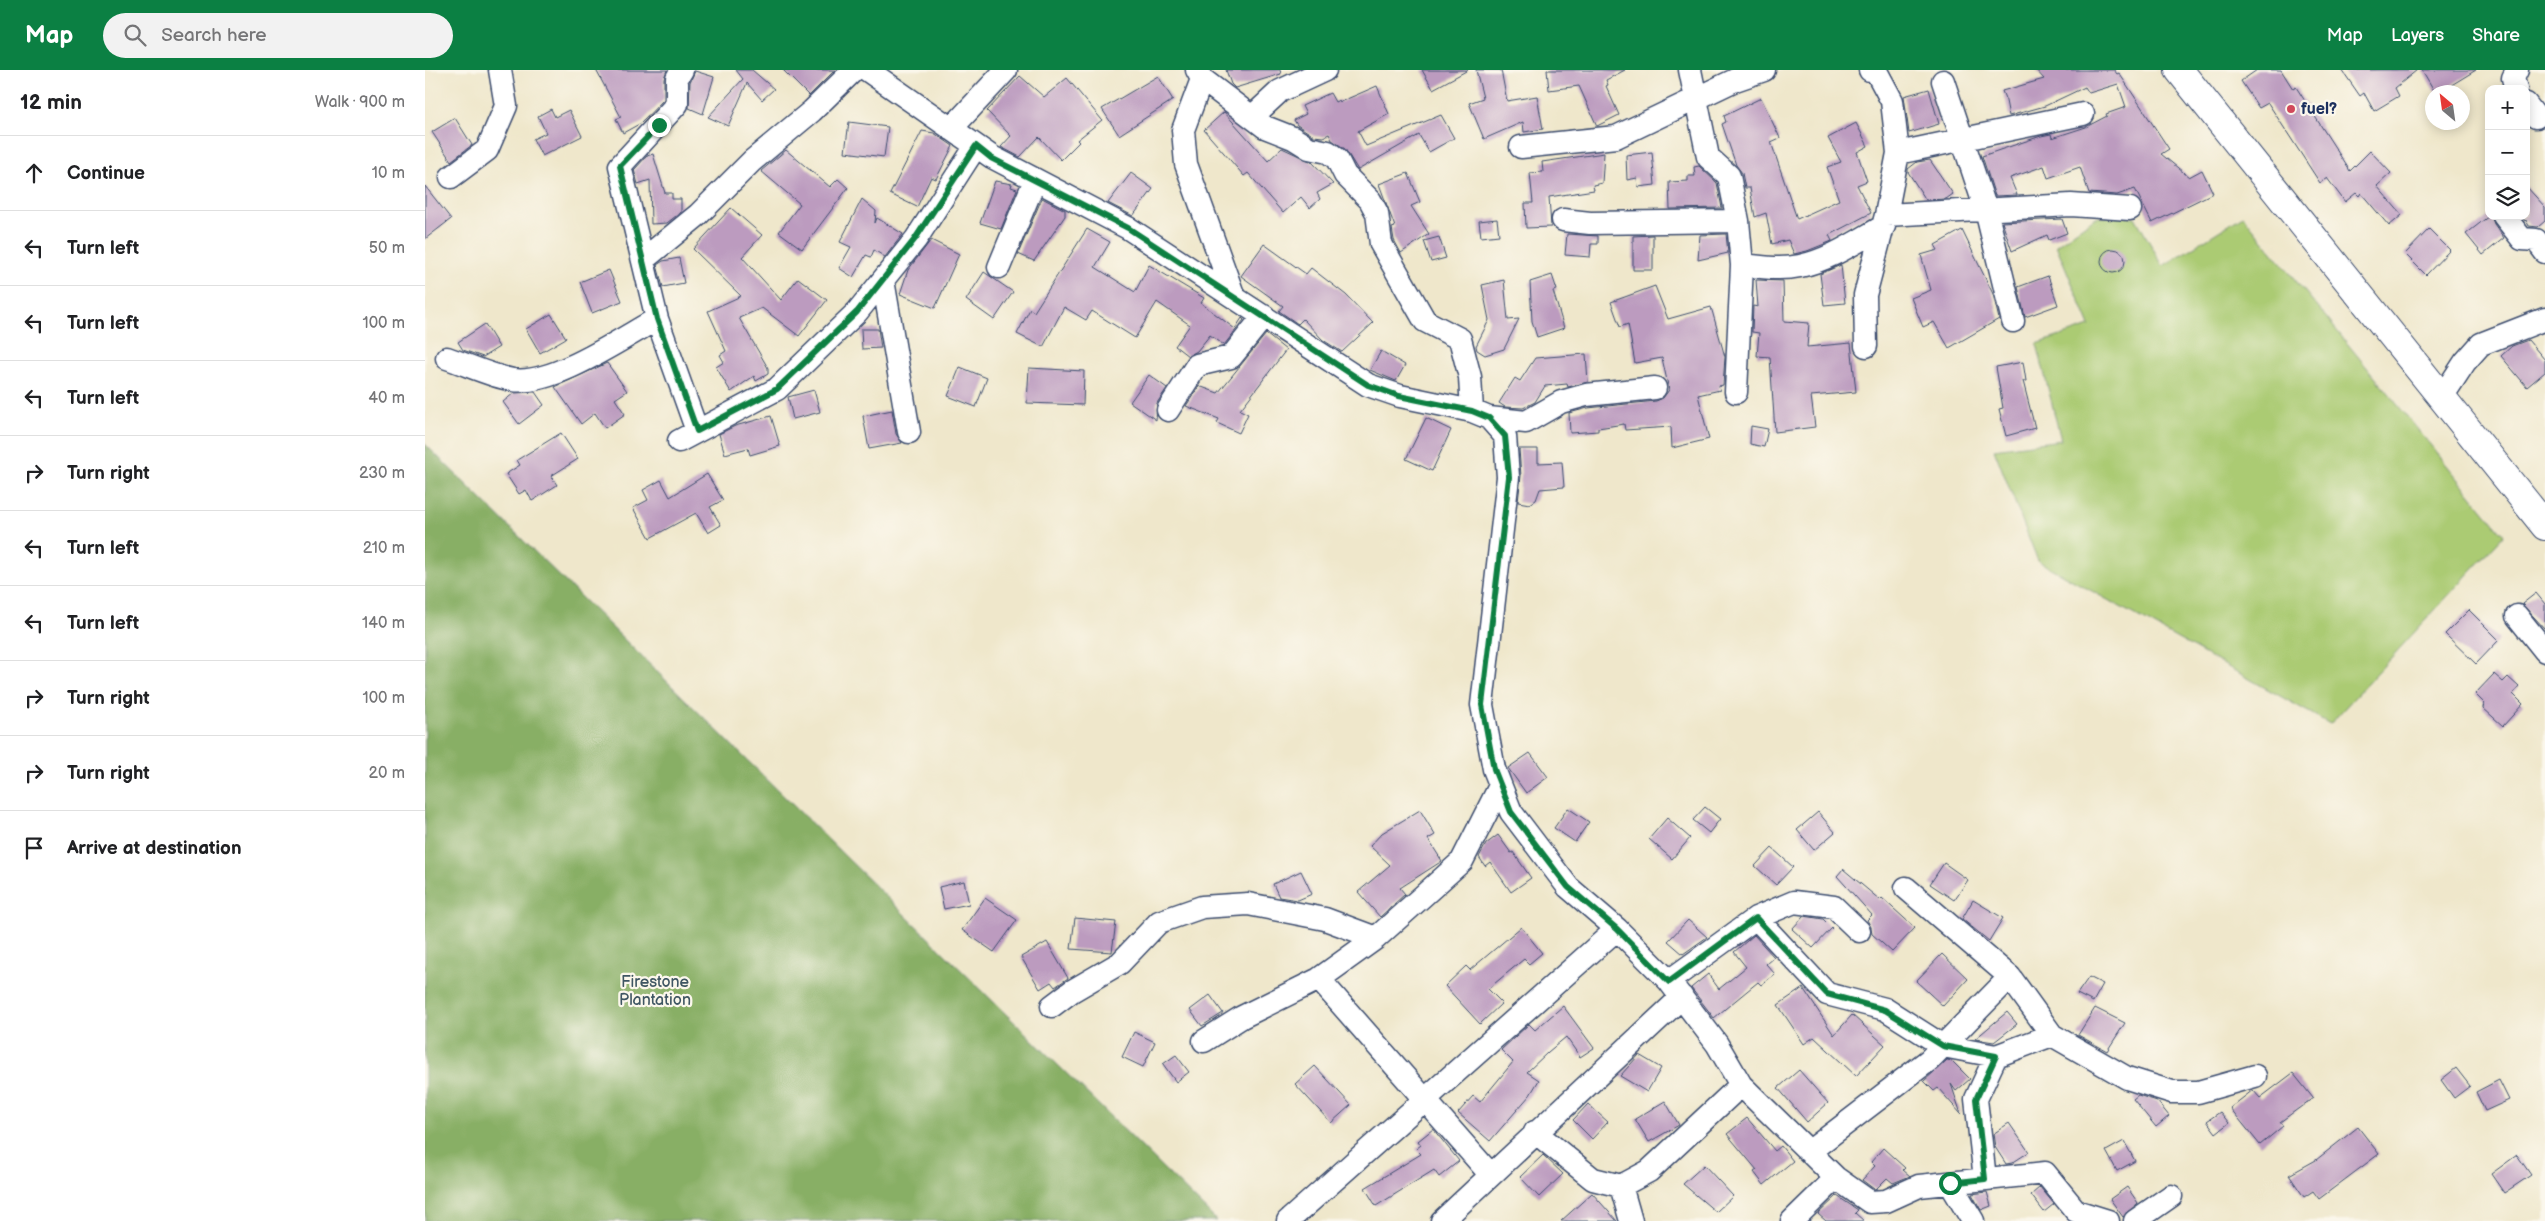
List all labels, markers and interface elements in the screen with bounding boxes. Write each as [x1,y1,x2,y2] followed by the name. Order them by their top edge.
[103,13,453,58] search box
[25,21,73,50] text: Map
[121,21,149,49] icon: search
[161,24,267,47] text: Search here
[2327,25,2363,46] text: Map
[2391,25,2444,46] text: Layers
[2472,25,2520,46] text: Share
[2425,85,2470,130] north arrow
[2485,85,2530,220] map controls
[2485,85,2530,130] button: +
[20,90,82,115] text: 12 min
[315,93,405,112] text: Walk · 900 m
[2301,100,2337,119] place label: fuel?
[2285,103,2297,115] marker: fuel?
[648,114,671,137] route end
[2485,130,2530,175] button: −
[20,159,48,187] icon: ahead
[67,162,145,185] text: Continue
[372,164,405,183] text: 10 m
[2485,175,2530,220] button: layers
[20,234,48,262] icon: left
[67,237,139,260] text: Turn left
[369,239,405,258] text: 50 m
[20,309,48,337] icon: left
[67,312,139,335] text: Turn left
[362,314,405,333] text: 100 m
[20,384,48,412] icon: left
[67,387,139,410] text: Turn left
[368,389,405,408] text: 40 m
[20,459,48,487] icon: right
[67,462,150,485] text: Turn right
[359,464,405,483] text: 230 m
[20,534,48,562] icon: left
[67,537,139,560] text: Turn left
[363,539,405,558] text: 210 m
[20,609,48,637] icon: left
[67,612,139,635] text: Turn left
[362,614,405,633] text: 140 m
[20,684,48,712] icon: right
[67,687,150,710] text: Turn right
[362,689,405,708] text: 100 m
[20,759,48,787] icon: right
[67,762,150,785] text: Turn right
[369,764,405,783] text: 20 m
[20,834,48,862] icon: arrive
[67,837,242,860] text: Arrive at destination
[619,973,691,1010] park label: Firestone Plantation
[1939,1172,1962,1195] route start

